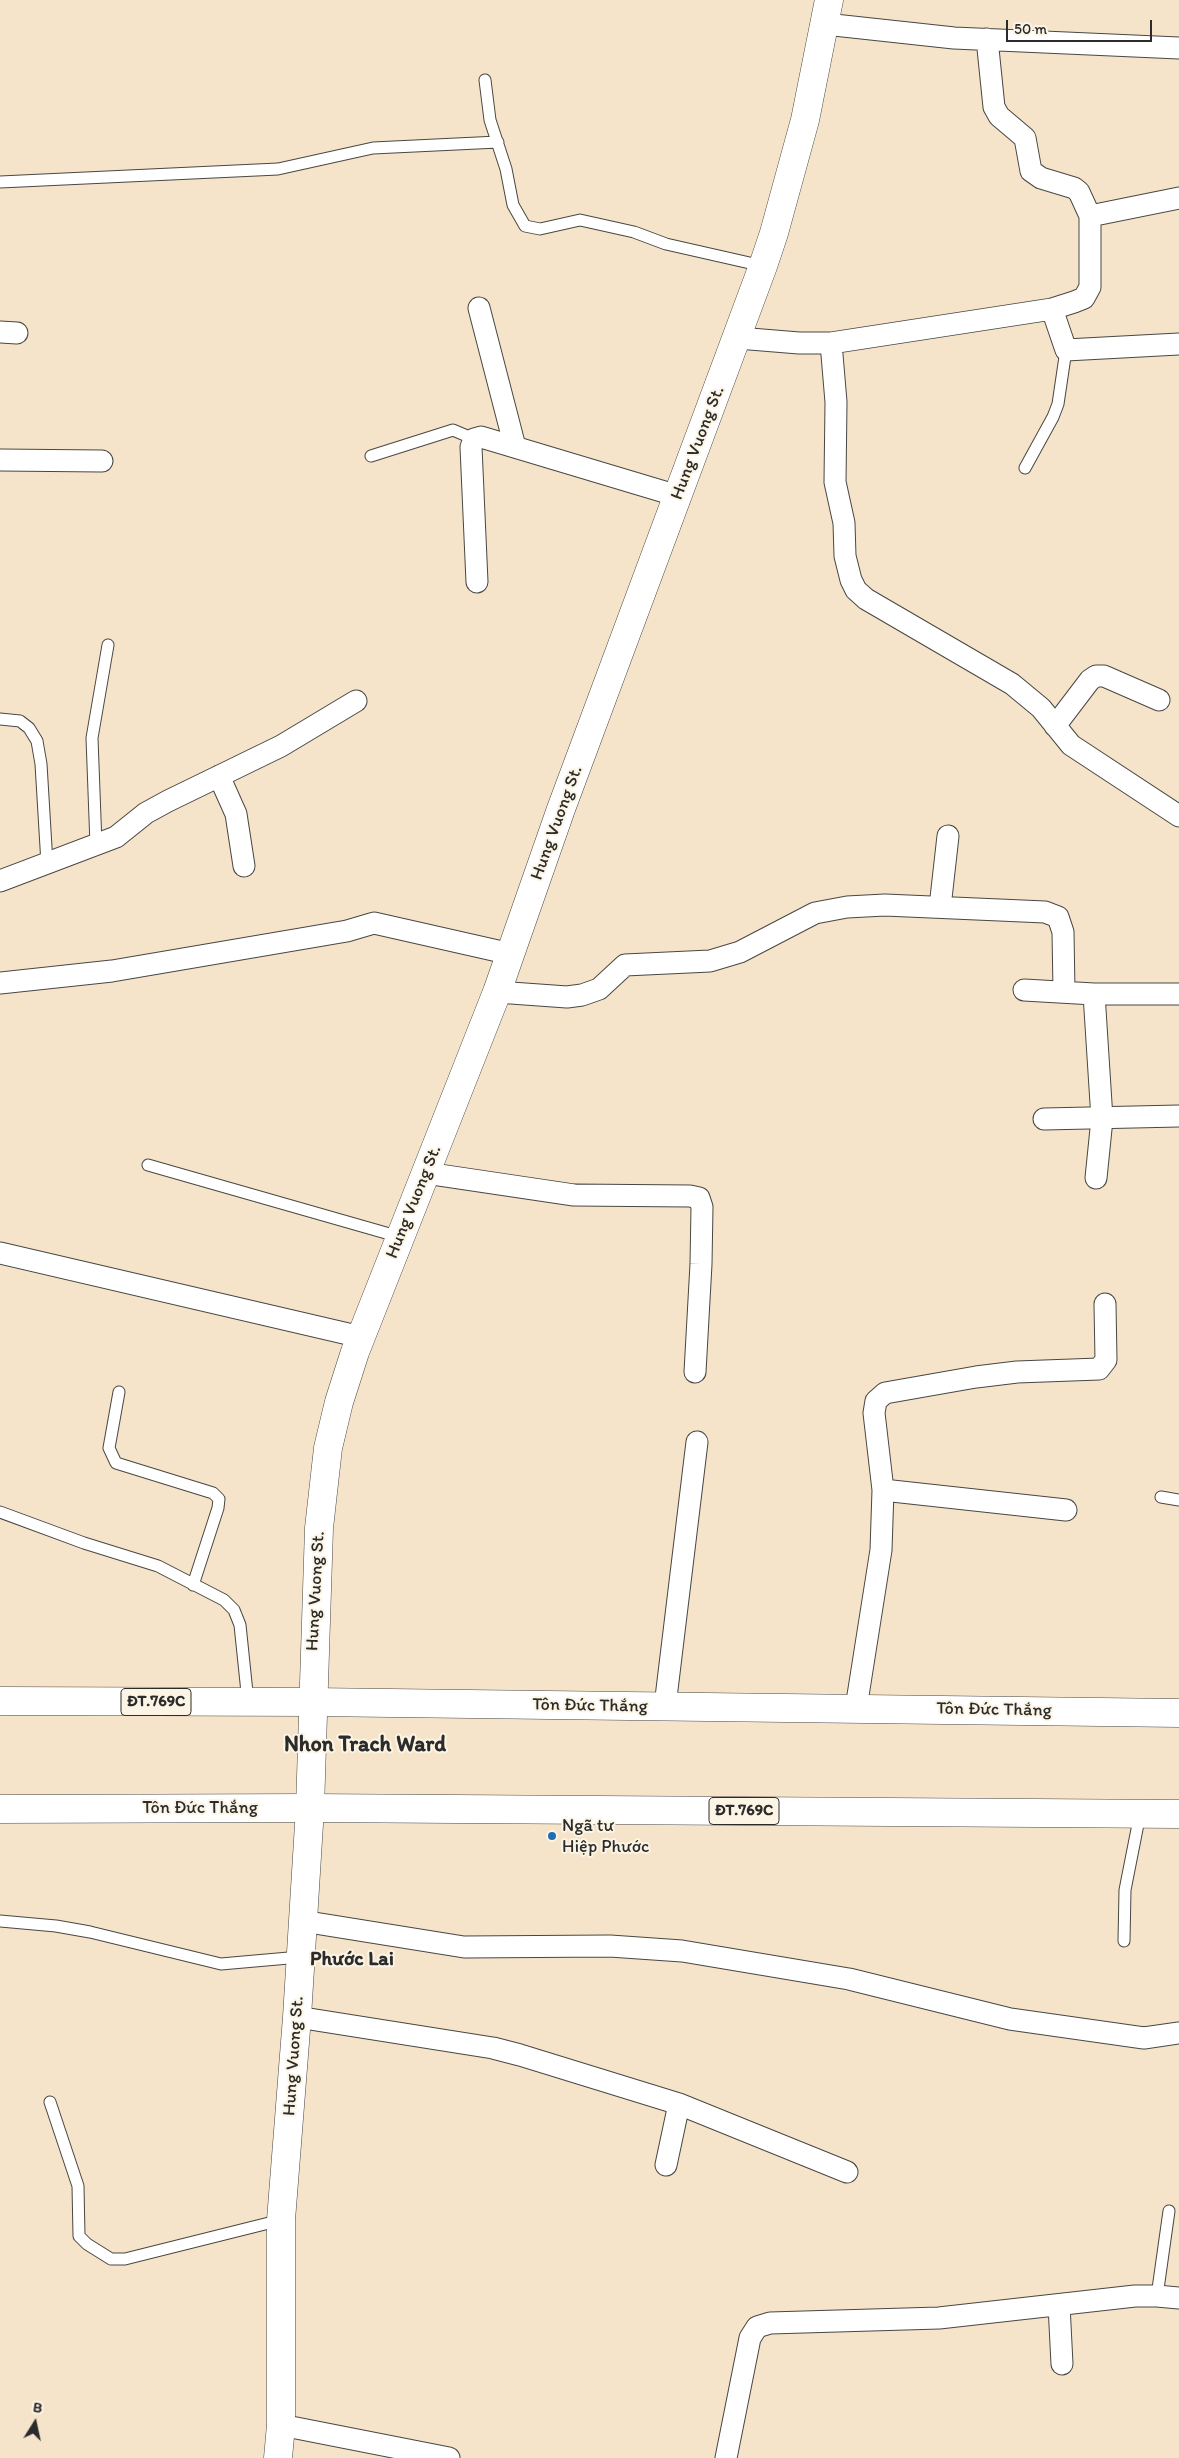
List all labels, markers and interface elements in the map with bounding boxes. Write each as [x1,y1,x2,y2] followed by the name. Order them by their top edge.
[1009,10,1155,42] scale bar
[1014,20,1047,38] text: 50 m
[666,383,730,503] street label: Hung Vuong St.
[526,763,588,883] street label: Hung Vuong St.
[381,1142,447,1262] street label: Hung Vuong St.
[302,1530,330,1652] street label: Hung Vuong St.
[121,1688,191,1715] road number: ĐT.769C
[532,1694,648,1718] street label: Tôn Đức Thắng
[936,1698,1052,1722] street label: Tôn Đức Thắng
[284,1732,446,1758] district label: Nhon Trach Ward
[142,1797,258,1819] street label: Tôn Đức Thắng
[709,1798,779,1824] road number: ĐT.769C
[562,1815,649,1858] place label: Ngã tư Hiệp Phước
[546,1830,558,1842] marker: Ngã tư Hiệp Phước
[310,1948,394,1972] district label: Phước Lai
[279,1995,309,2117] street label: Hung Vuong St.
[10,2398,60,2448] north arrow
[32,2399,44,2417] text: B

